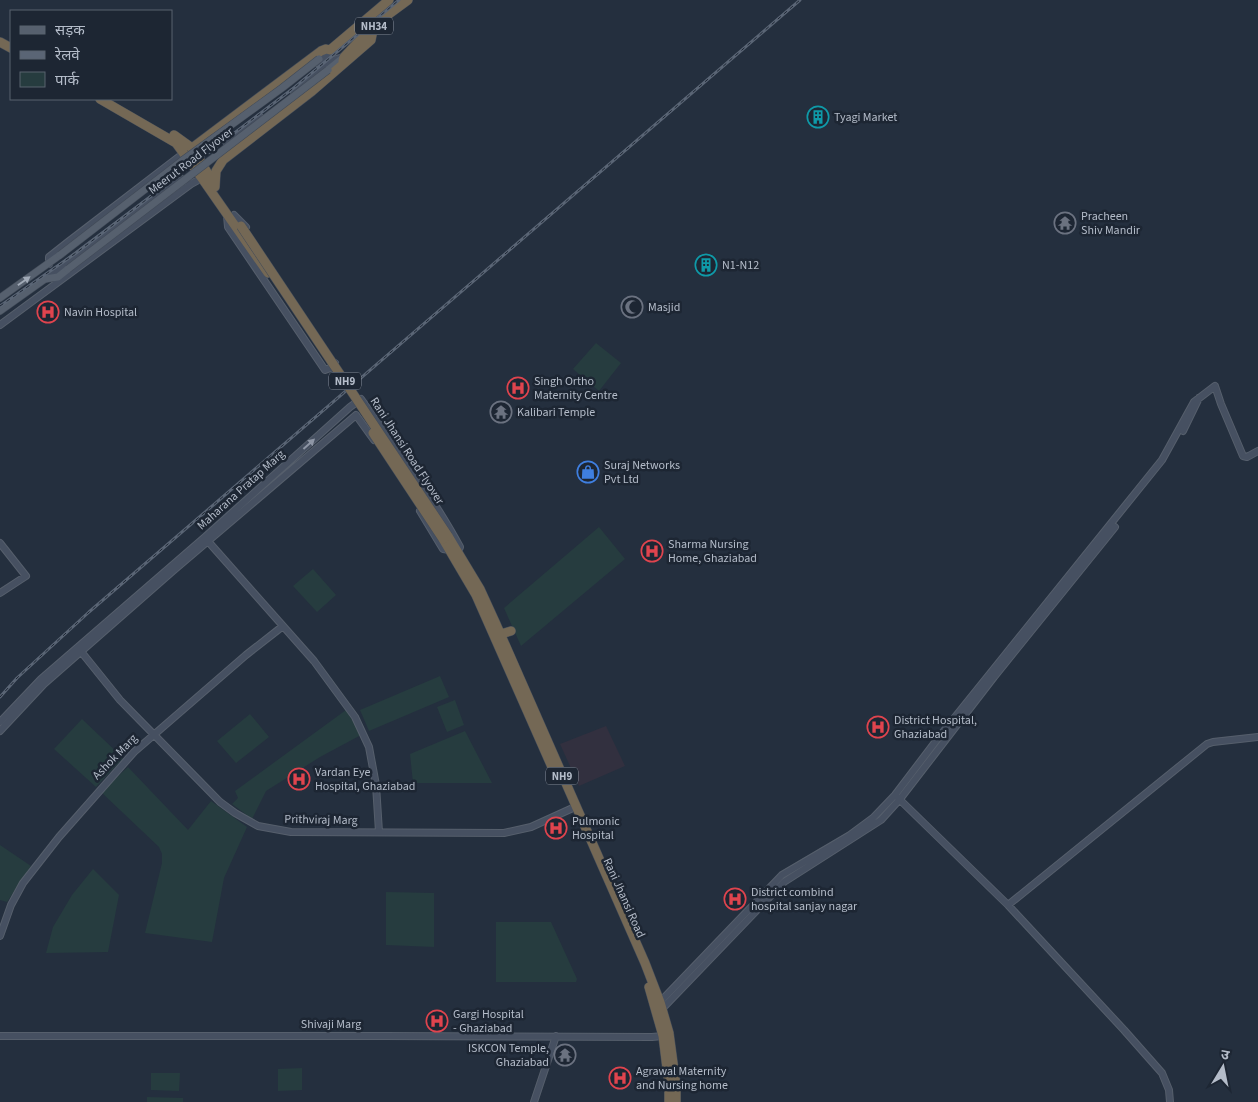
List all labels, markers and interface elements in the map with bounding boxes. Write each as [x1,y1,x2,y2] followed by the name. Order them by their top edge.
[10,10,172,100] legend
[355,18,393,34] road number: NH34
[55,20,85,41] text: सड़क
[54,45,80,66] text: रेलवे
[55,70,79,91] text: पार्क
[806,105,830,129] building icon: Tyagi Market
[834,109,897,126] place label: Tyagi Market
[145,123,238,199] street label: Meerut Road Flyover
[1081,208,1141,239] place label: Pracheen Shiv Mandir
[1053,211,1077,235] temple icon: Pracheen Shiv Mandir
[694,253,718,277] building icon: N1-N12
[722,257,759,274] place label: N1-N12
[17,276,31,286] one-way arrow
[620,295,644,319] mosque icon: Masjid
[648,299,680,316] place label: Masjid
[36,300,60,324] hospital icon: Navin Hospital
[64,304,137,321] place label: Navin Hospital
[329,372,361,390] road number: NH9
[534,373,618,404] place label: Singh Ortho Maternity Centre
[506,376,530,400] hospital icon: Singh Ortho Maternity Centre
[366,394,449,509] street label: Rani Jhansi Road Flyover
[489,400,513,424] temple icon: Kalibari Temple
[517,404,595,421] place label: Kalibari Temple
[303,438,316,449] one-way arrow
[193,446,289,534] street label: Maharana Pratap Marg
[604,457,680,488] place label: Suraj Networks Pvt Ltd
[576,460,600,484] shop icon: Suraj Networks Pvt Ltd
[668,536,757,567] place label: Sharma Nursing Home, Ghaziabad
[640,539,664,563] hospital icon: Sharma Nursing Home, Ghaziabad
[894,712,977,743] place label: District Hospital, Ghaziabad
[866,715,890,739] hospital icon: District Hospital, Ghaziabad
[89,730,141,784] street label: Ashok Marg
[315,764,416,795] place label: Vardan Eye Hospital, Ghaziabad
[287,767,311,791] hospital icon: Vardan Eye Hospital, Ghaziabad
[546,768,578,784] road number: NH9
[284,811,358,829] street label: Prithviraj Marg
[572,813,620,844] place label: Pulmonic Hospital
[544,816,568,840] hospital icon: Pulmonic Hospital
[599,855,649,941] street label: Rani Jhansi Road
[751,884,858,915] place label: District combind hospital sanjay nagar
[723,887,747,911] hospital icon: District combind hospital sanjay nagar
[453,1006,524,1037] place label: Gargi Hospital - Ghaziabad
[425,1009,449,1033] hospital icon: Gargi Hospital - Ghaziabad
[301,1016,361,1033] street label: Shivaji Marg
[468,1040,549,1071] place label: ISKCON Temple, Ghaziabad
[1198,1042,1248,1092] north arrow
[553,1043,577,1067] temple icon: ISKCON Temple, Ghaziabad
[1219,1045,1232,1066] text: उ
[636,1063,728,1094] place label: Agrawal Maternity and Nursing home
[608,1066,632,1090] hospital icon: Agrawal Maternity and Nursing home

